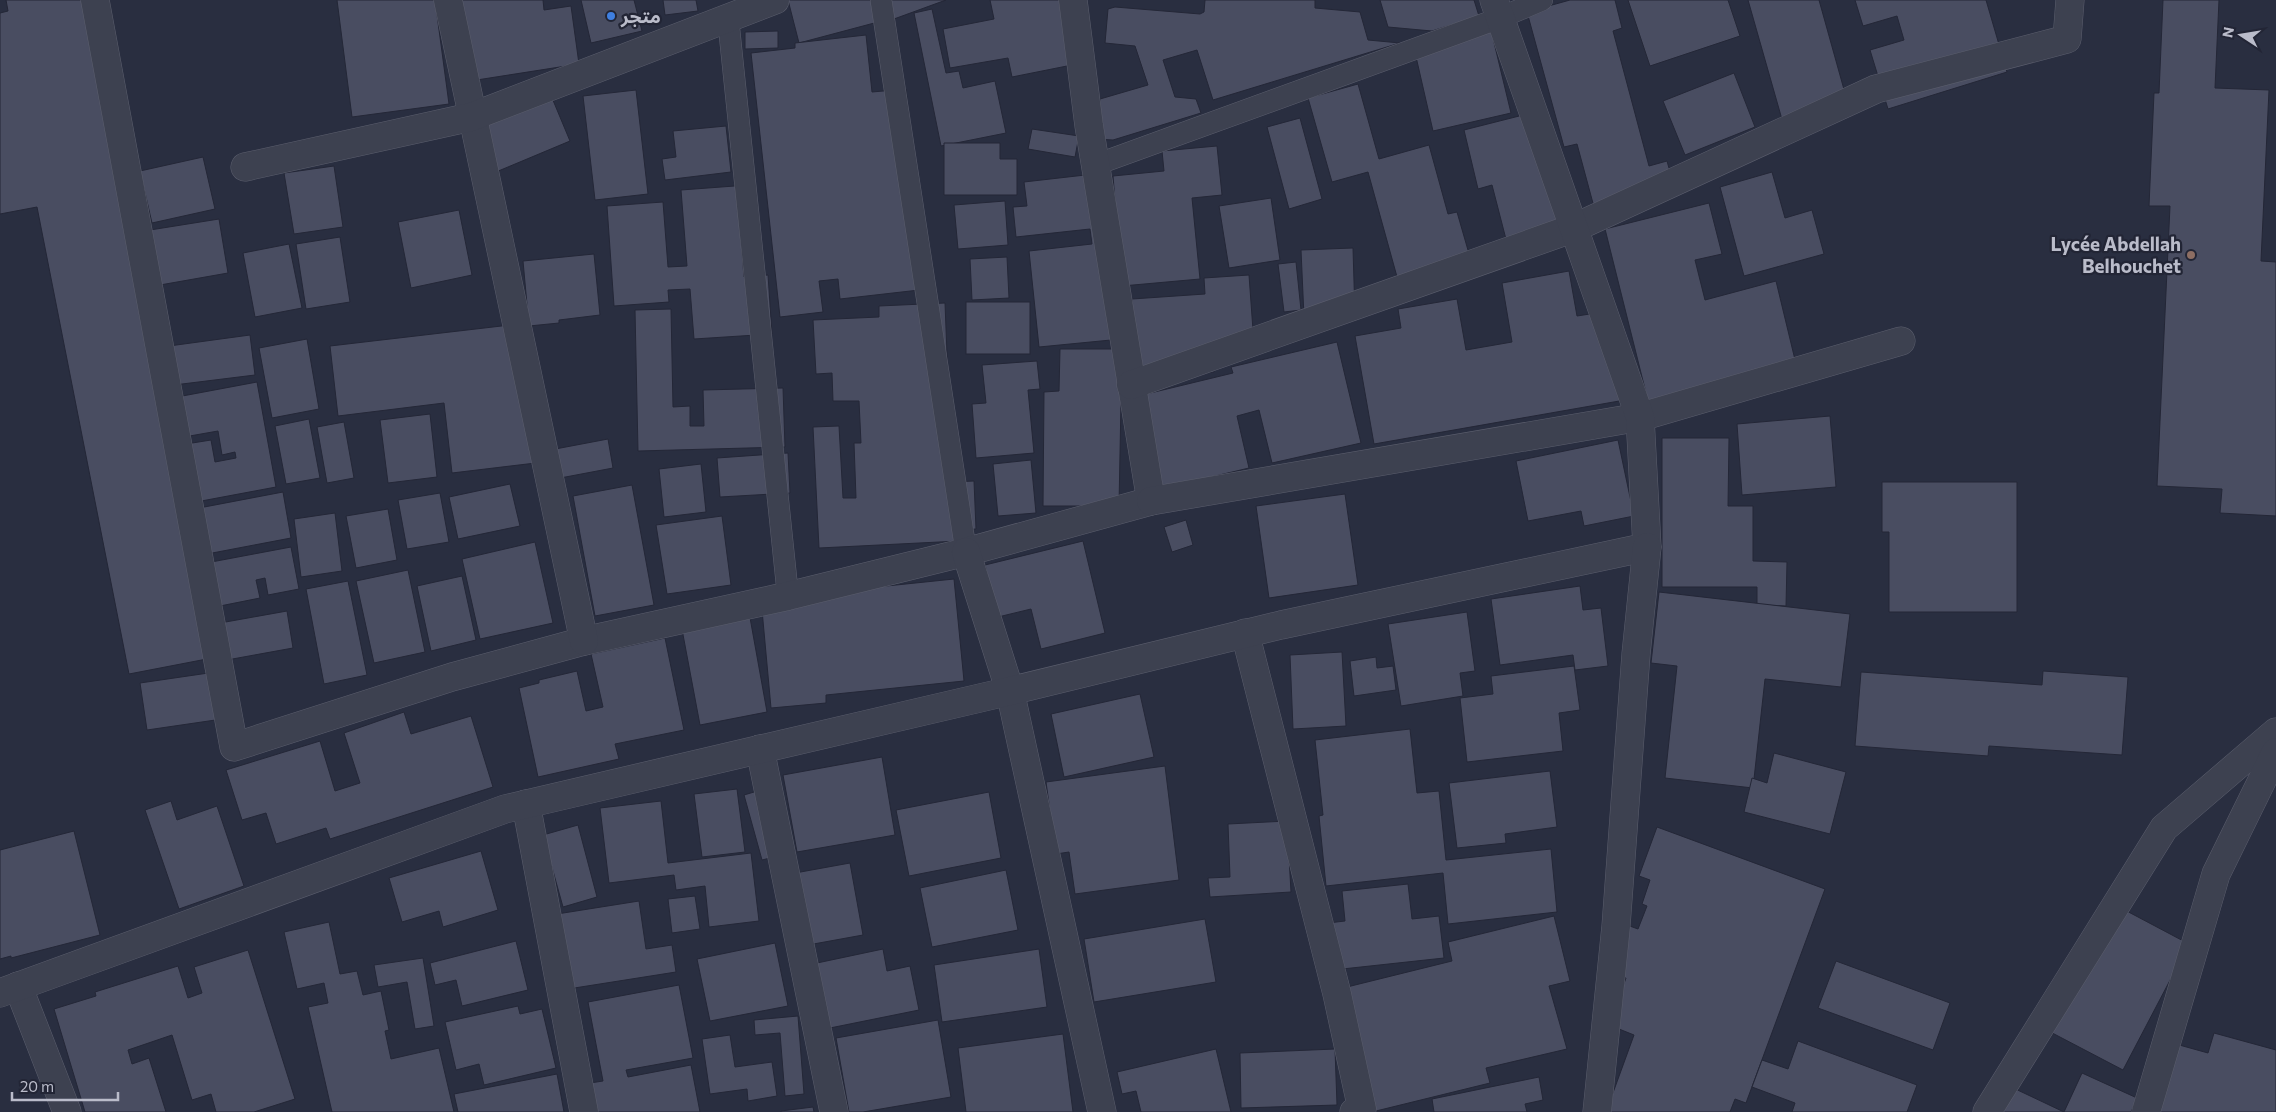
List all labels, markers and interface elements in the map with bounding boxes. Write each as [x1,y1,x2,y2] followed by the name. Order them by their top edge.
[620,4,661,28] place label: متجر
[605,10,617,22] marker: متجر
[2216,10,2266,60] north arrow
[2218,25,2237,39] text: N
[2050,232,2181,277] place label: Lycée Abdellah Belhouchet
[2185,249,2197,261] marker: Lycée Abdellah Belhouchet
[12,1070,119,1102] scale bar
[20,1077,54,1095] text: 20 m

